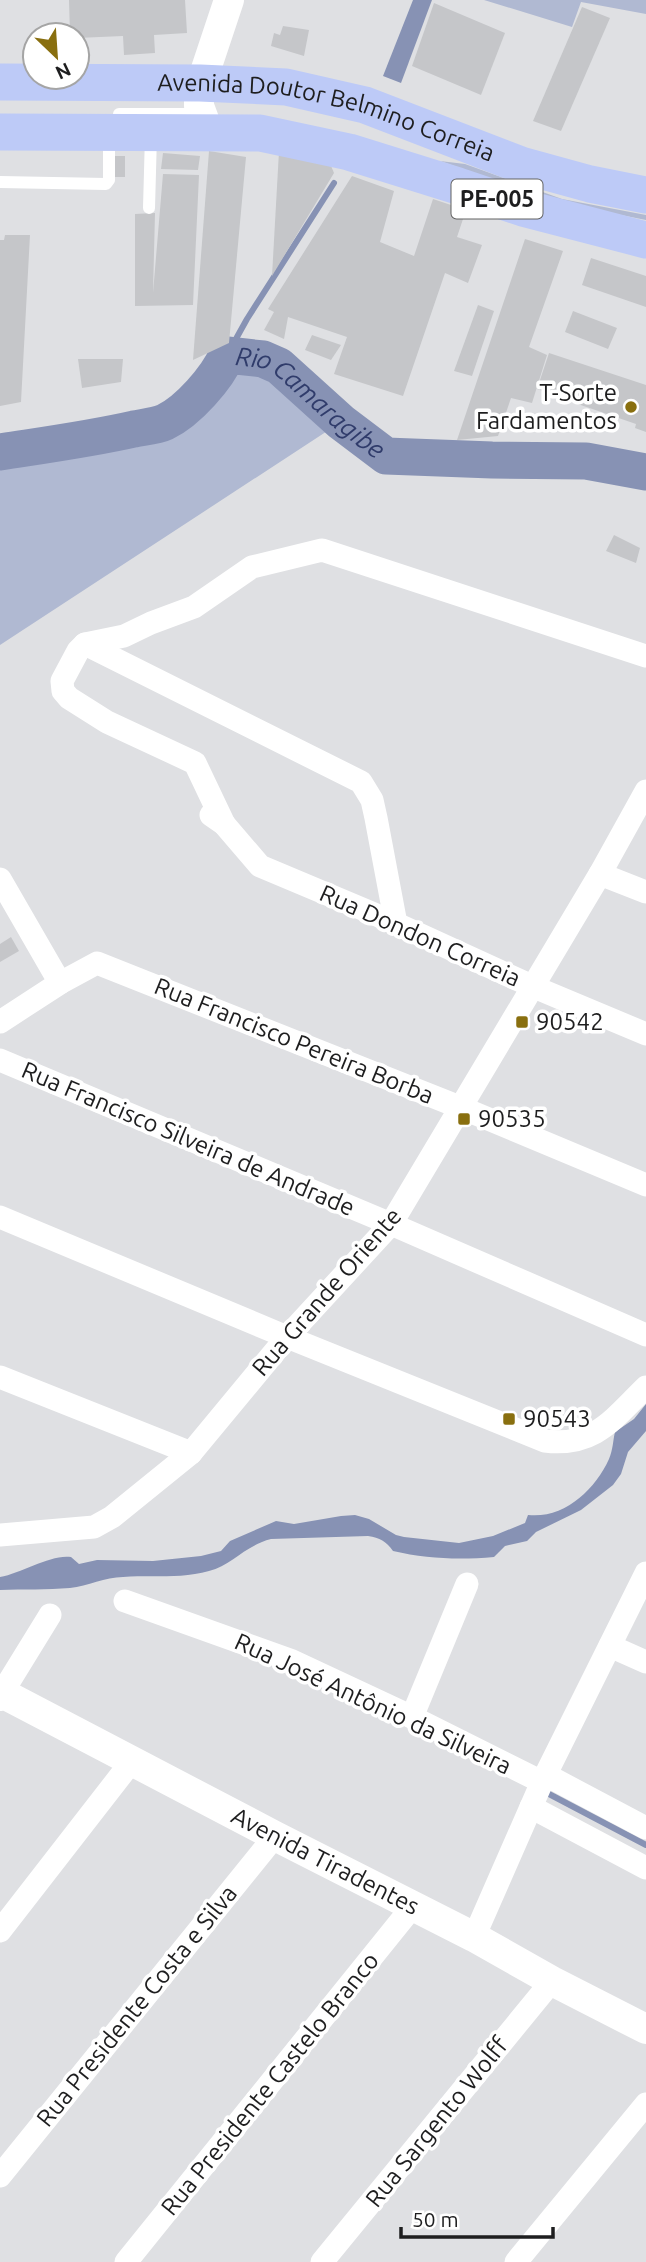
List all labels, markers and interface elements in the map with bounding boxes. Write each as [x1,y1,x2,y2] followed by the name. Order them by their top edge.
[21,21,91,91] north arrow
[52,58,74,84] text: N
[157,69,498,167] street label: Avenida Doutor Belmino Correia
[452,180,542,218] road number: PE-005
[234,341,391,464] water label: Rio Camaragibe
[476,379,617,434] place label: T-Sorte Fardamentos
[623,399,639,415] marker: T-Sorte Fardamentos
[316,879,525,992] street label: Rua Dondon Correia
[151,972,438,1109] street label: Rua Francisco Pereira Borba
[536,1008,604,1035] place label: 90542
[514,1014,530,1030] marker: 90542
[18,1056,359,1221] street label: Rua Francisco Silveira de Andrade
[478,1105,546,1132] place label: 90535
[456,1111,472,1127] marker: 90535
[246,1202,407,1381] street label: Rua Grande Oriente
[523,1405,591,1432] place label: 90543
[501,1411,517,1427] marker: 90543
[231,1627,516,1780] street label: Rua José Antônio da Silveira
[227,1802,424,1920] street label: Avenida Tiradentes
[31,1880,242,2132] street label: Rua Presidente Costa e Silva
[155,1947,384,2220] street label: Rua Presidente Castelo Branco
[360,2031,514,2212] street label: Rua Sargento Wolff
[401,2196,553,2240] scale bar
[412,2207,459,2231] text: 50 m

